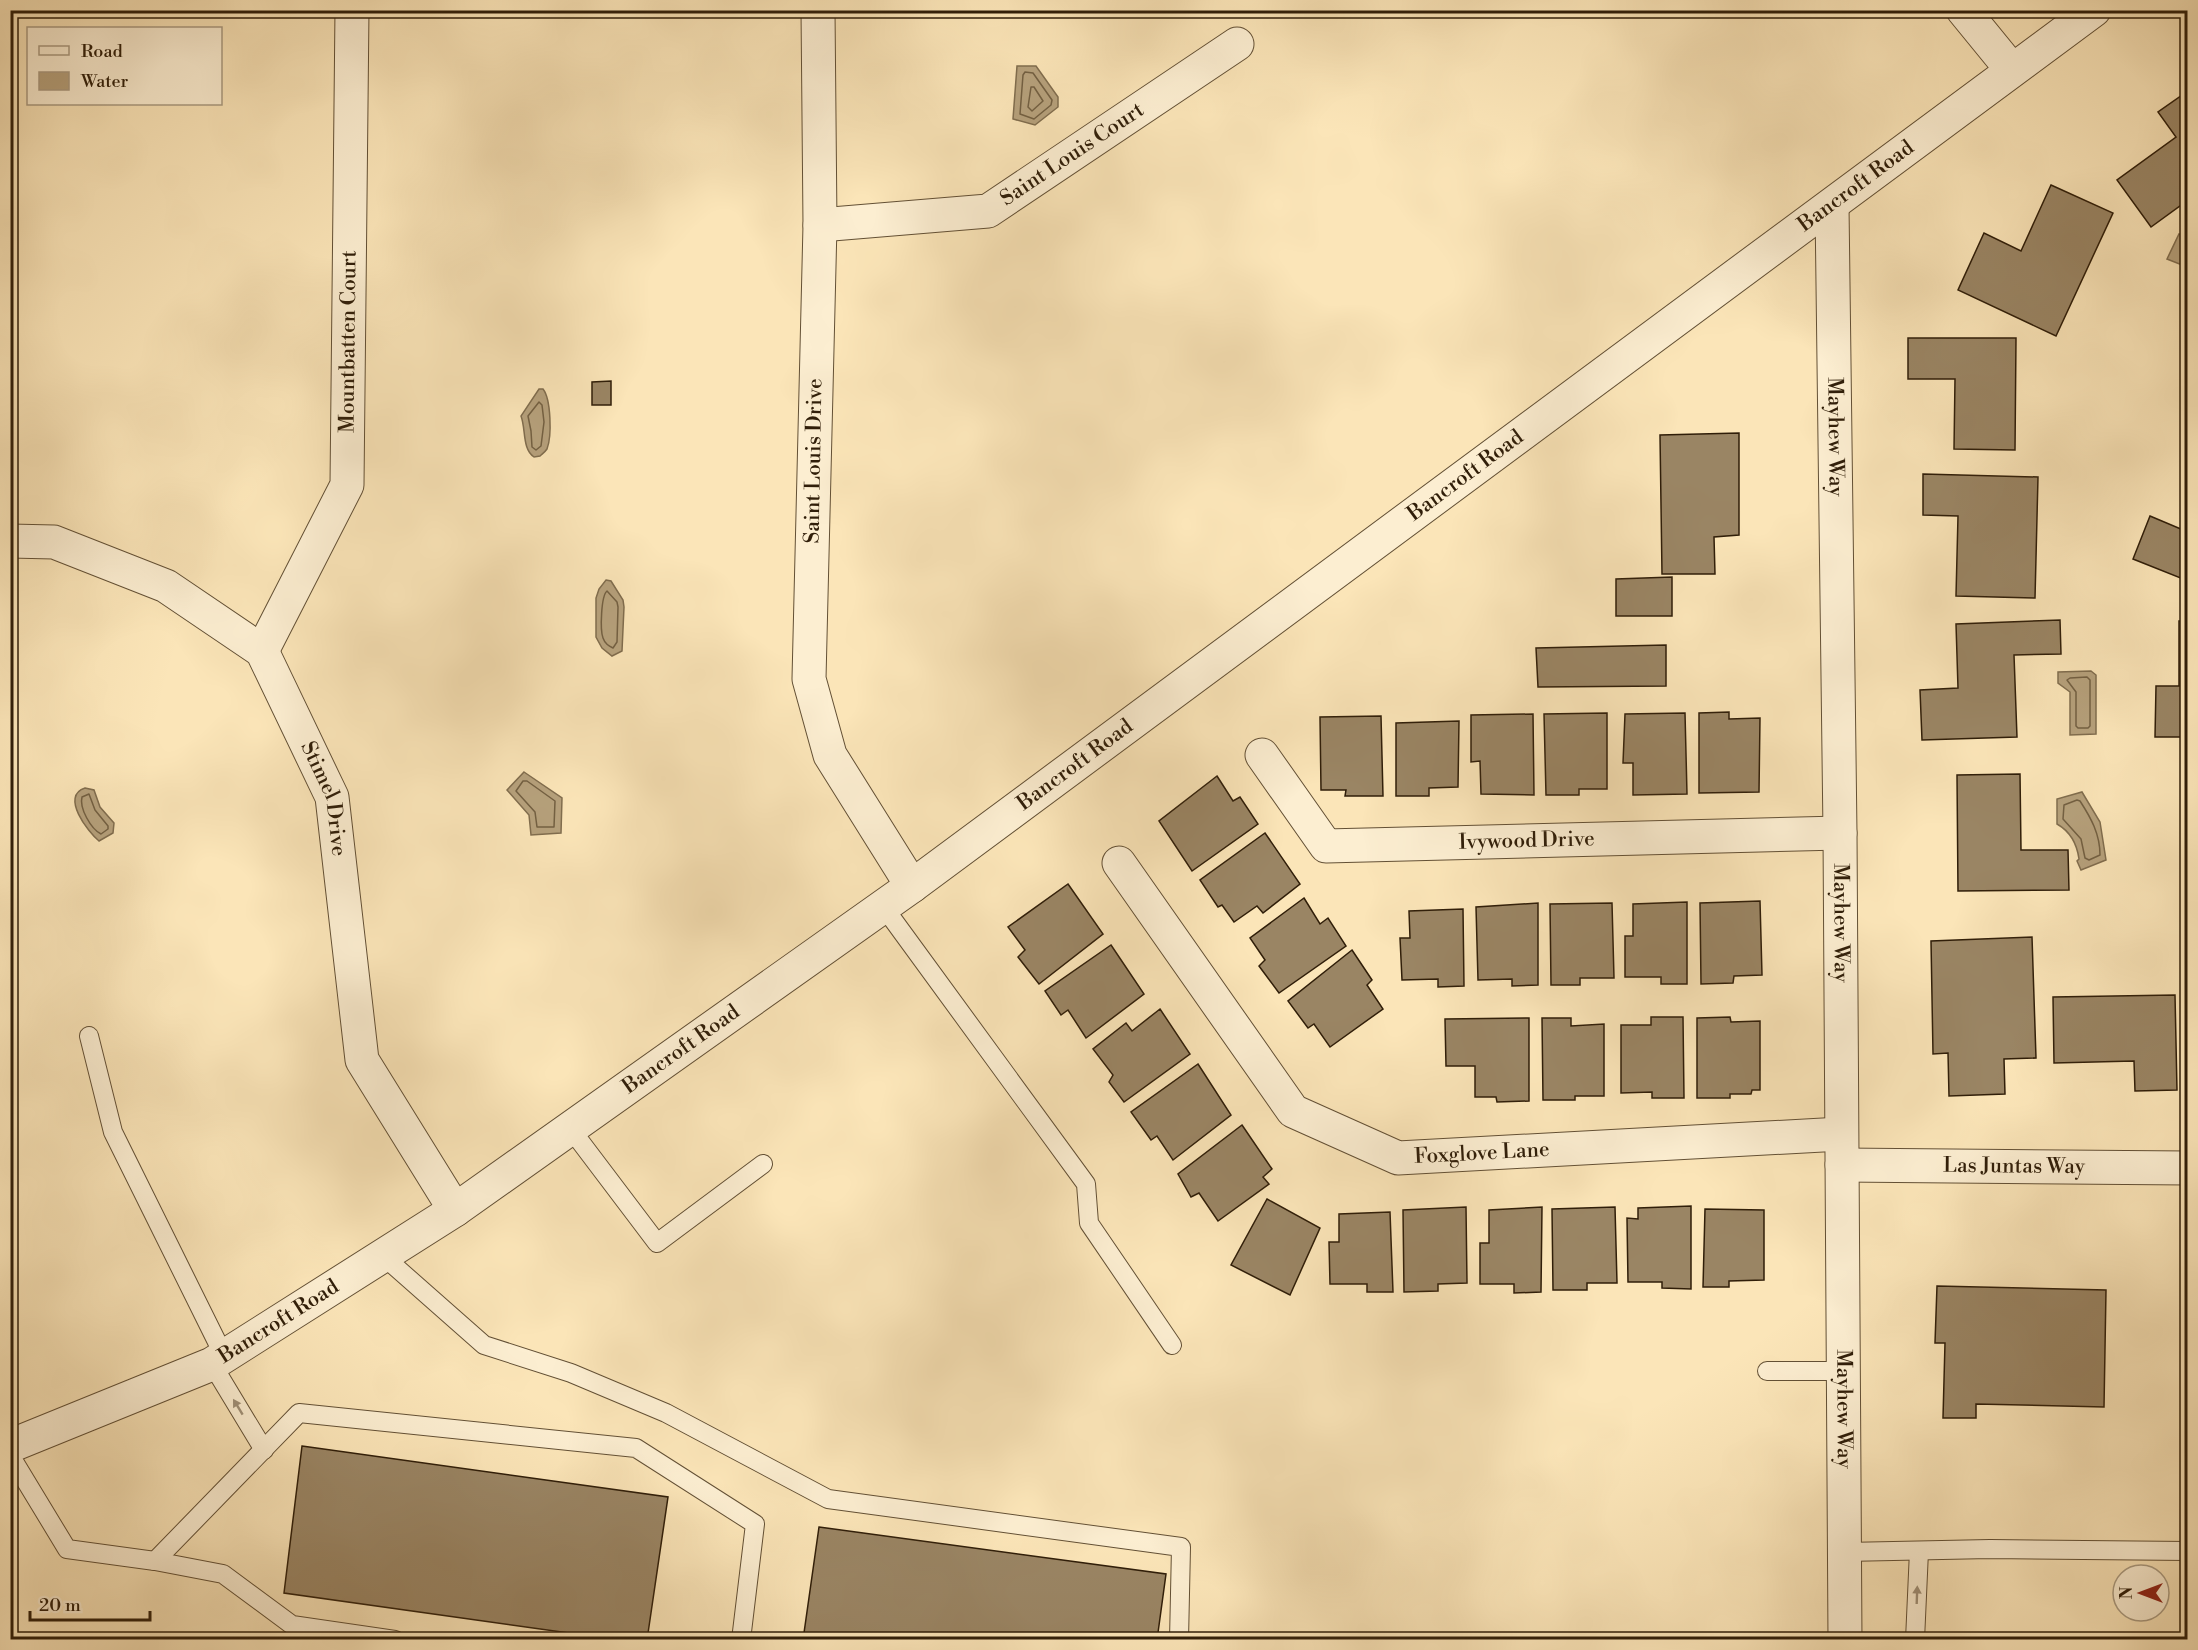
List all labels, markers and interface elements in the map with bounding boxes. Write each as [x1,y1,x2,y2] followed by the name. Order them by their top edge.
[27,27,222,105] legend
[81,40,124,63] text: Road
[80,70,129,93] text: Water
[995,97,1149,212] street label: Saint Louis Court
[1792,135,1919,238] street label: Bancroft Road
[335,249,362,433] street label: Mountbatten Court
[1821,377,1849,498] street label: Mayhew Way
[800,378,828,544] street label: Saint Louis Drive
[1402,424,1529,528] street label: Bancroft Road
[1011,714,1138,817] street label: Bancroft Road
[294,737,352,858] street label: Stimel Drive
[1458,826,1595,856] street label: Ivywood Drive
[1827,863,1854,984] street label: Mayhew Way
[617,999,745,1101] street label: Bancroft Road
[1413,1137,1550,1170] street label: Foxglove Lane
[1943,1153,2086,1180] street label: Las Juntas Way
[213,1274,344,1370] street label: Bancroft Road
[1830,1349,1857,1470] street label: Mayhew Way
[233,1399,244,1415] one-way arrow
[2111,1563,2171,1623] north arrow
[30,1584,150,1622] scale bar
[1912,1586,1922,1605] one-way arrow
[2117,1586,2137,1599] text: N
[39,1594,81,1617] text: 20 m

